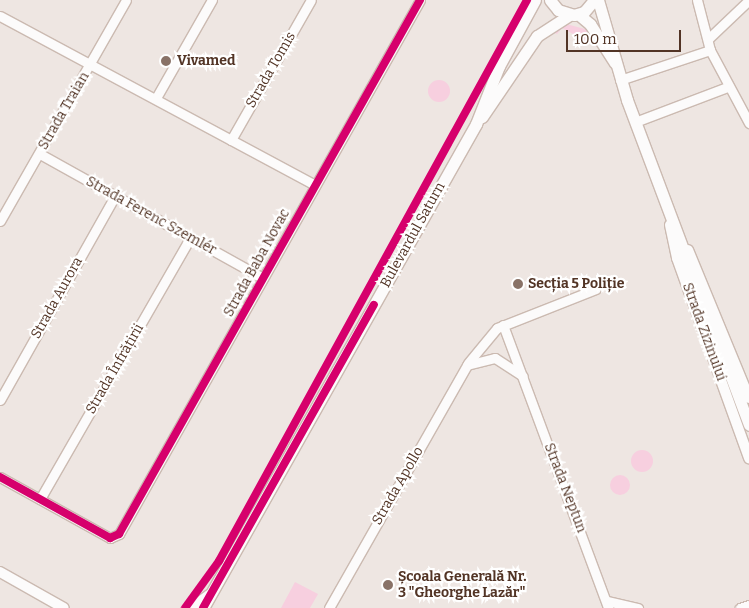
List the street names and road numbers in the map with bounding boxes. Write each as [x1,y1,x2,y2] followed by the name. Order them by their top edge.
[242,29,300,111] street label: Strada Tomis
[35,69,93,153] street label: Strada Traian
[83,173,219,259] street label: Strada Ferenc Szemlér
[377,179,449,291] street label: Bulevardul Saturn
[220,206,294,320] street label: Strada Baba Novac
[28,254,86,342] street label: Strada Aurora
[678,281,730,383] street label: Strada Zizinului
[82,321,148,417] street label: Strada Înfrățirii
[540,441,590,535] street label: Strada Neptun
[369,444,427,528] street label: Strada Apollo

